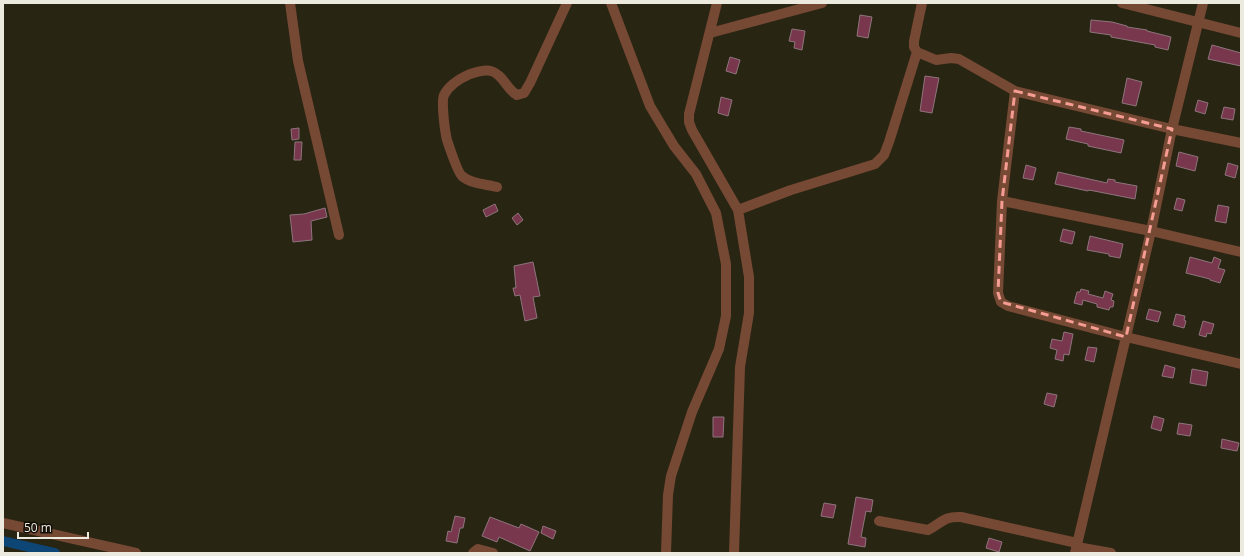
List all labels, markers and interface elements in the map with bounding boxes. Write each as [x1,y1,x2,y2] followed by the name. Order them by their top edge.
[18,514,88,540] scale bar
[24,519,52,536] text: 50 m

